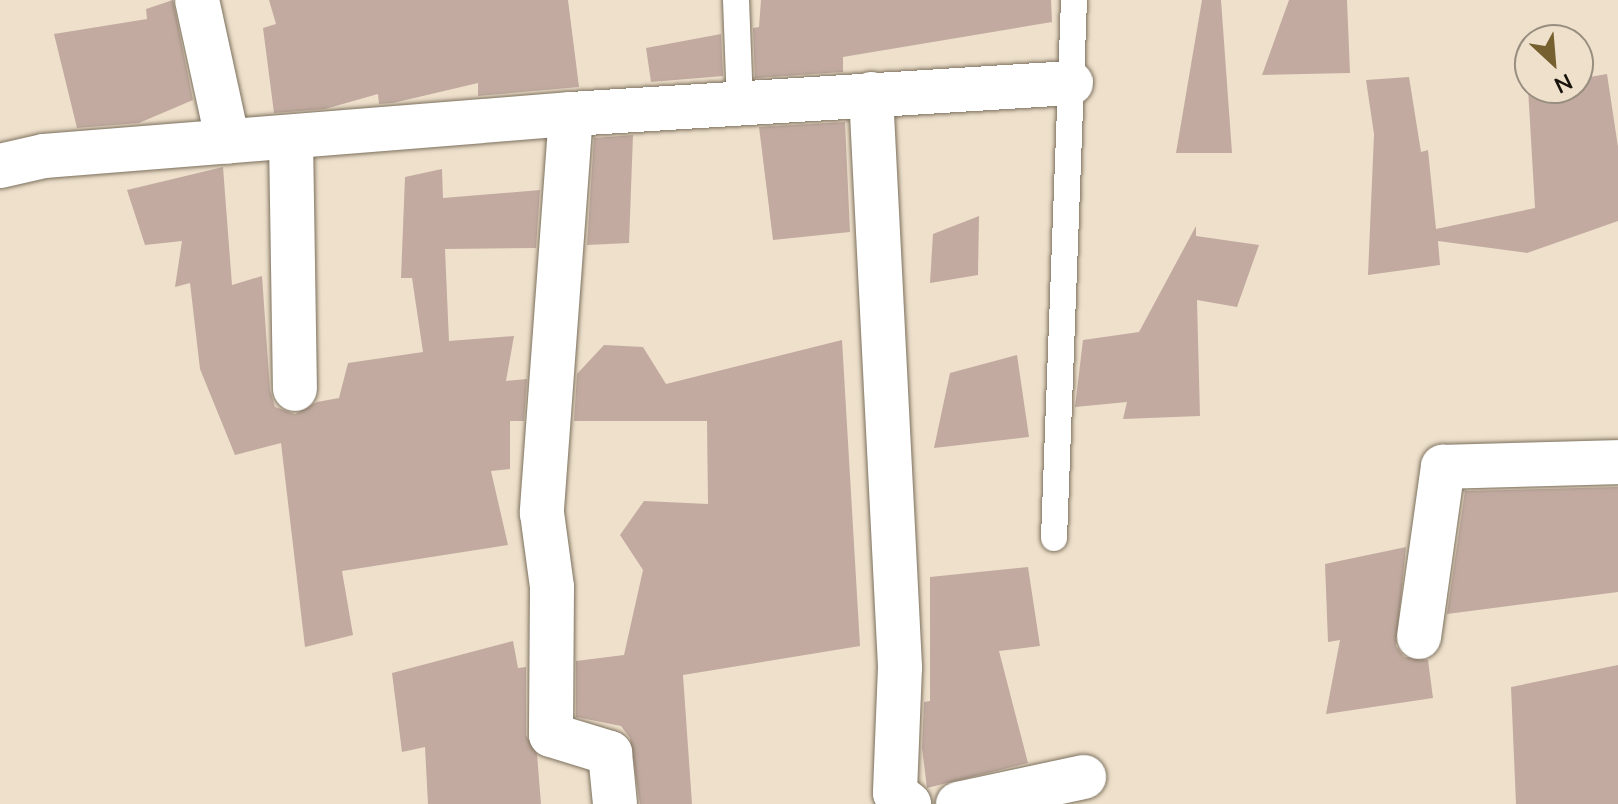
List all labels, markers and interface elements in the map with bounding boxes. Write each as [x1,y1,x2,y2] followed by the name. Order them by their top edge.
[1514,24,1594,104] north arrow
[1550,68,1577,100] text: N

